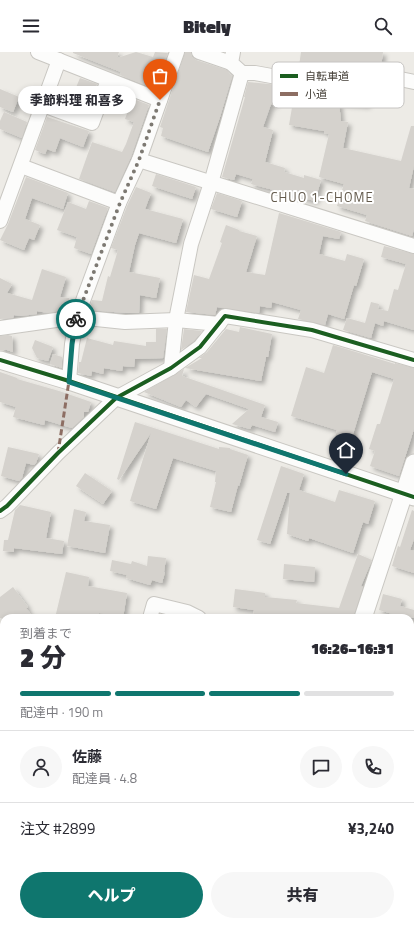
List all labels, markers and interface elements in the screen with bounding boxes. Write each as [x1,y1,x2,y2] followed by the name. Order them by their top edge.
[183,13,231,40] text: Bitely
[20,15,42,37] icon: menu
[372,15,394,37] icon: search
[143,59,177,100] pin
[272,62,404,108] legend
[149,65,171,87] icon: bag
[305,68,349,84] text: 自転車道
[18,86,136,114] callout: 季節料理 和喜多
[305,86,327,102] text: 小道
[30,90,124,110] text: 季節料理 和喜多
[270,187,374,207] district label: CHUO 1-CHOME
[56,299,96,339] courier
[65,308,87,330] icon: bike
[329,433,363,474] pin
[335,439,357,461] icon: home
[20,623,72,643] text: 到着まで
[311,637,394,660] text: 16:26–16:31
[20,638,66,677] text: 2 分
[20,702,103,722] text: 配達中 · 190 m
[72,745,102,768] text: 佐藤
[20,746,62,788] button: person
[300,746,342,788] button: chat
[352,746,394,788] button: phone
[72,768,137,788] text: 配達員 · 4.8
[20,817,95,840] text: 注文 #2899
[348,817,394,840] text: ¥3,240
[20,872,203,918] button: ヘルプ
[211,872,394,918] button: 共有

